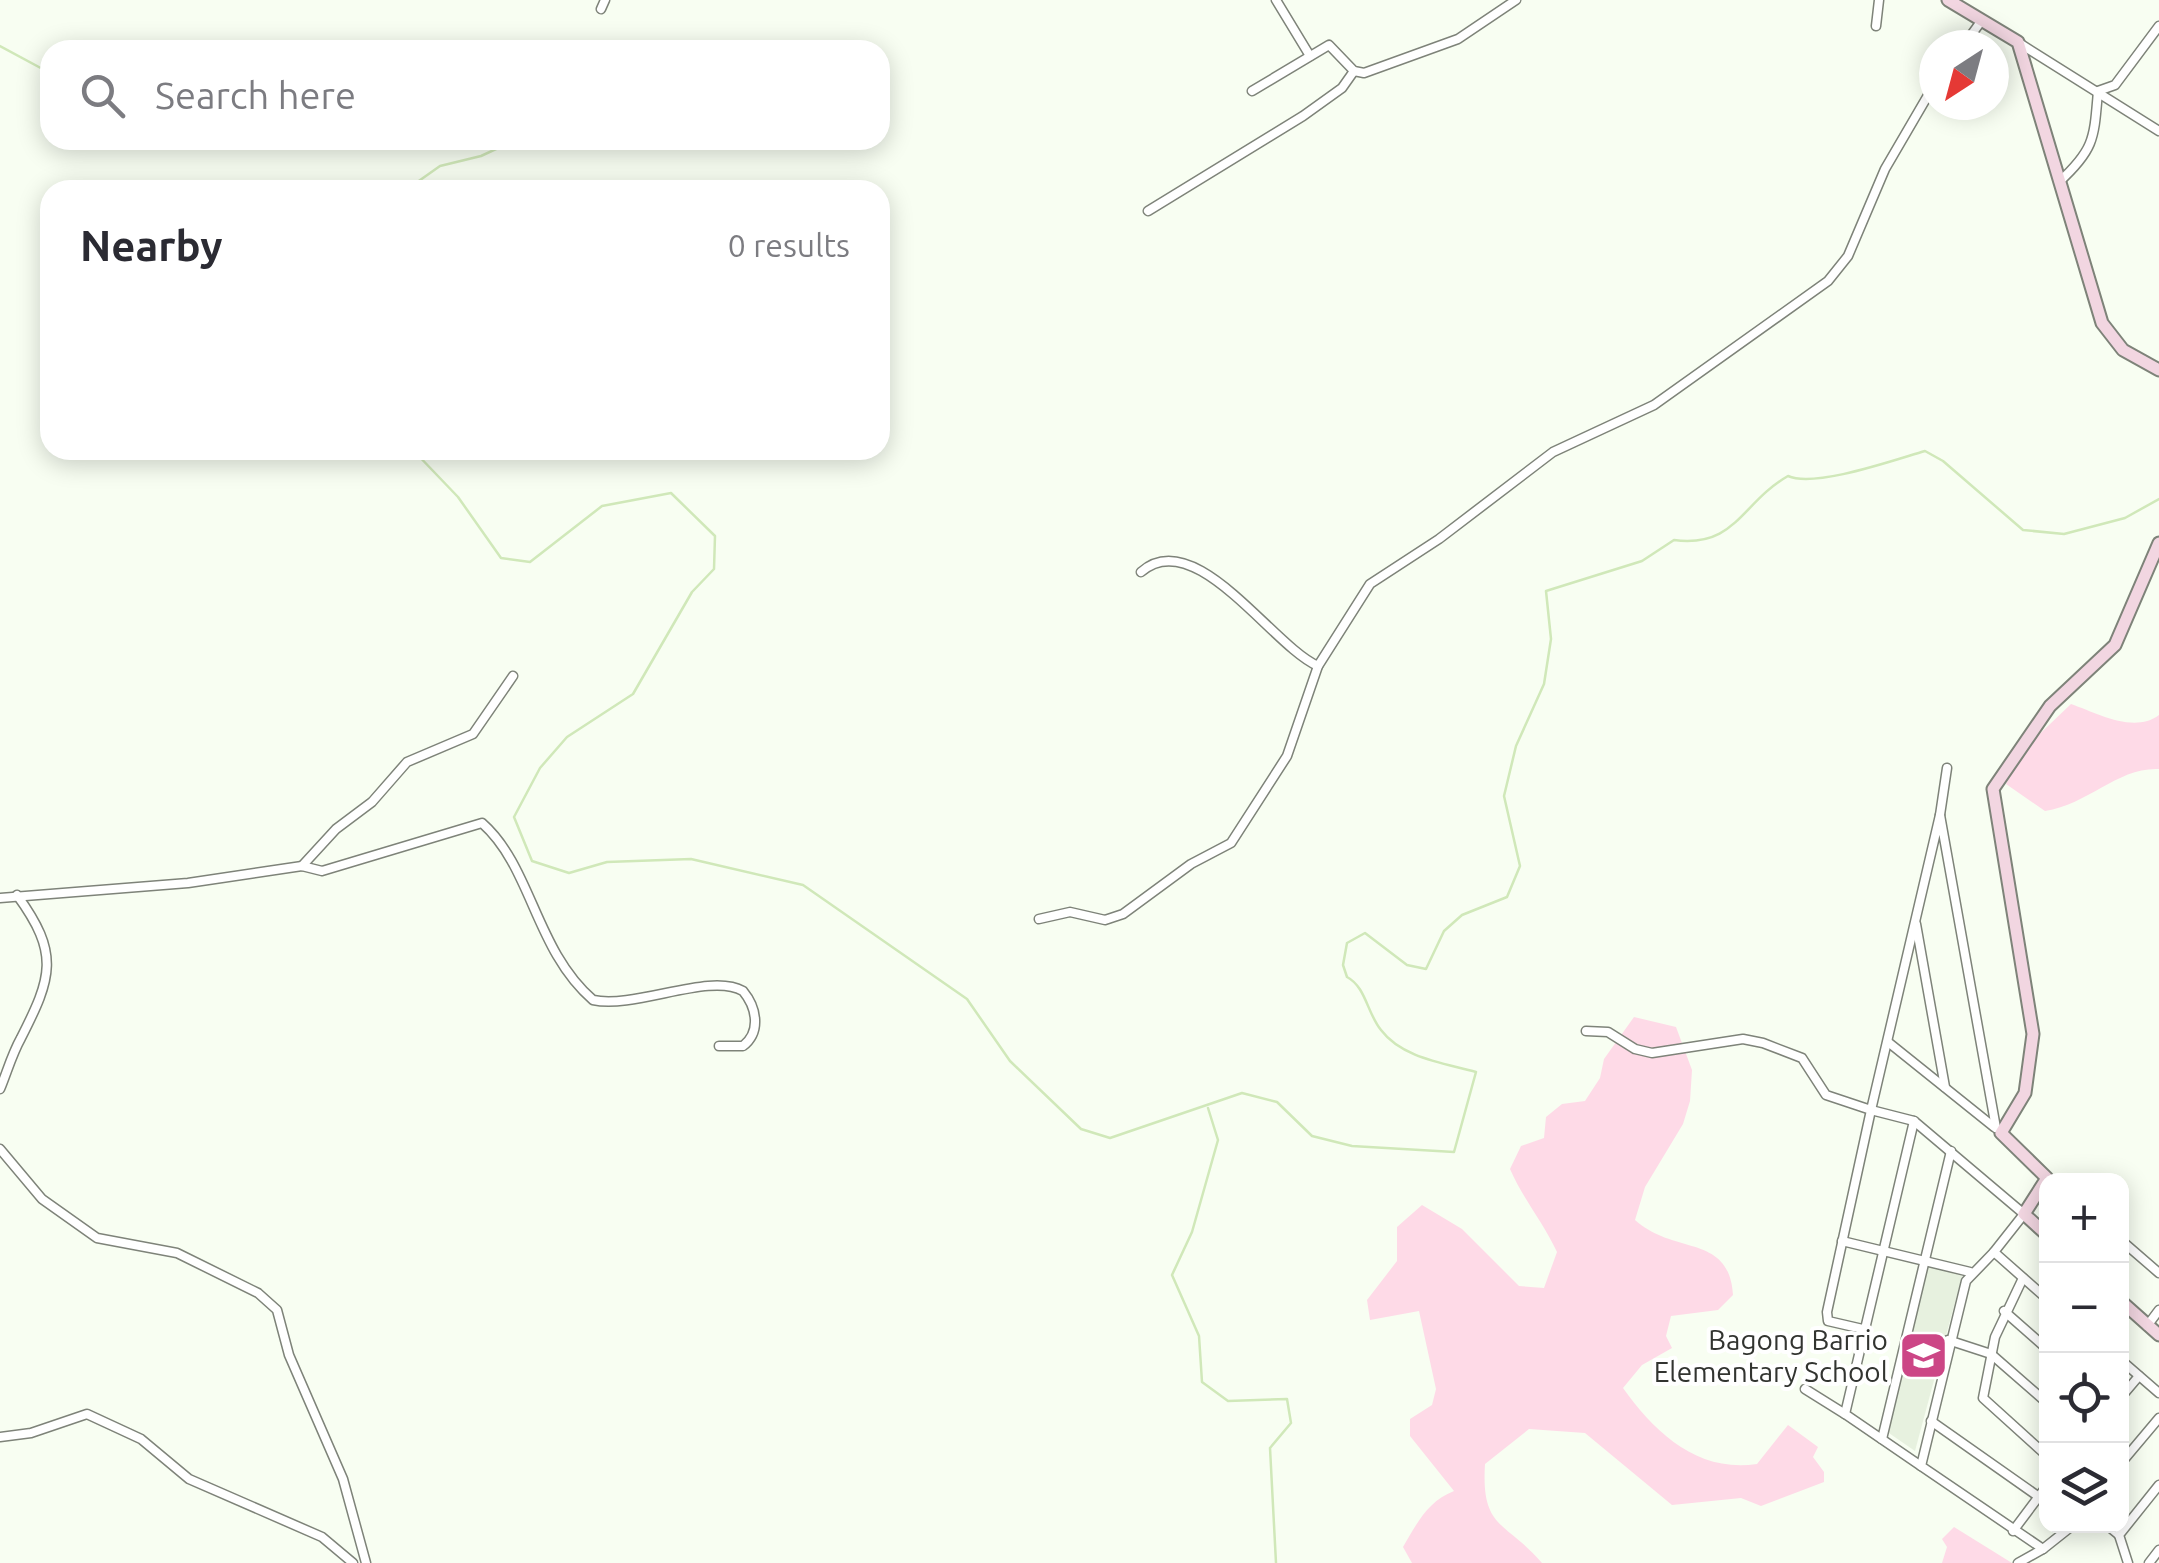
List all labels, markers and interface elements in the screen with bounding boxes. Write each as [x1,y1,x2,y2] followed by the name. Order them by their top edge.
[1919,30,2009,120] north arrow
[40,40,890,150] search box
[75,68,130,123] icon: search
[155,74,356,116] text: Search here
[80,222,223,269] text: Nearby
[728,227,850,263] text: 0 results
[2039,1173,2129,1533] map controls
[2039,1173,2129,1263] button: +
[2039,1263,2129,1353] button: −
[1654,1324,1888,1387] place label: Bagong Barrio Elementary School
[1897,1329,1949,1381] school or university icon: Bagong Barrio Elementary School
[2039,1353,2129,1443] button: locate
[2039,1443,2129,1533] button: layers

